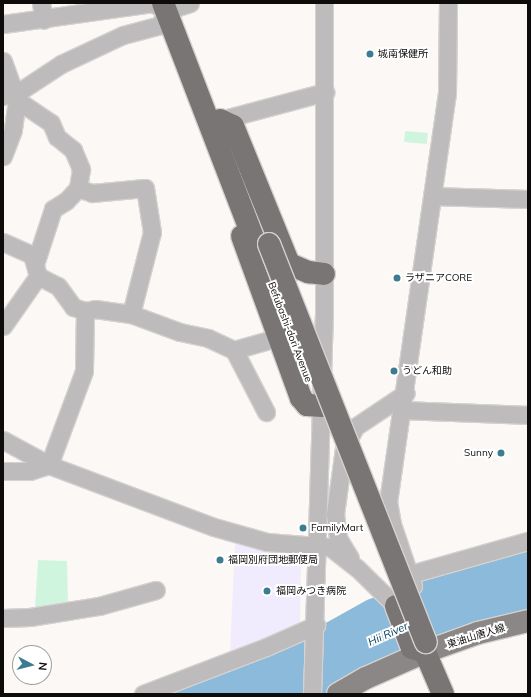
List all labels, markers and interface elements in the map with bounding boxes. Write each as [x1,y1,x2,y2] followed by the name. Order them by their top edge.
[378,48,428,60] place label: 城南保健所
[365,49,375,59] marker: 城南保健所
[405,272,472,284] place label: ラザニアCORE
[392,273,402,283] marker: ラザニアCORE
[265,280,315,384] street label: Befubashi-dori Avenue
[402,365,452,377] place label: うどん和助
[389,366,399,376] marker: うどん和助
[464,447,493,459] place label: Sunny
[496,448,506,458] marker: Sunny
[311,522,363,534] place label: FamilyMart
[298,523,308,533] marker: FamilyMart
[228,554,318,566] place label: 福岡別府団地郵便局
[215,555,225,565] marker: 福岡別府団地郵便局
[261,585,273,597] marker: 福岡みつき病院
[276,585,346,597] place label: 福岡みつき病院
[366,619,410,649] water label: Hii River
[446,621,506,651] street label: 東油山唐人線
[12,645,52,685] north arrow
[35,661,50,671] text: N

